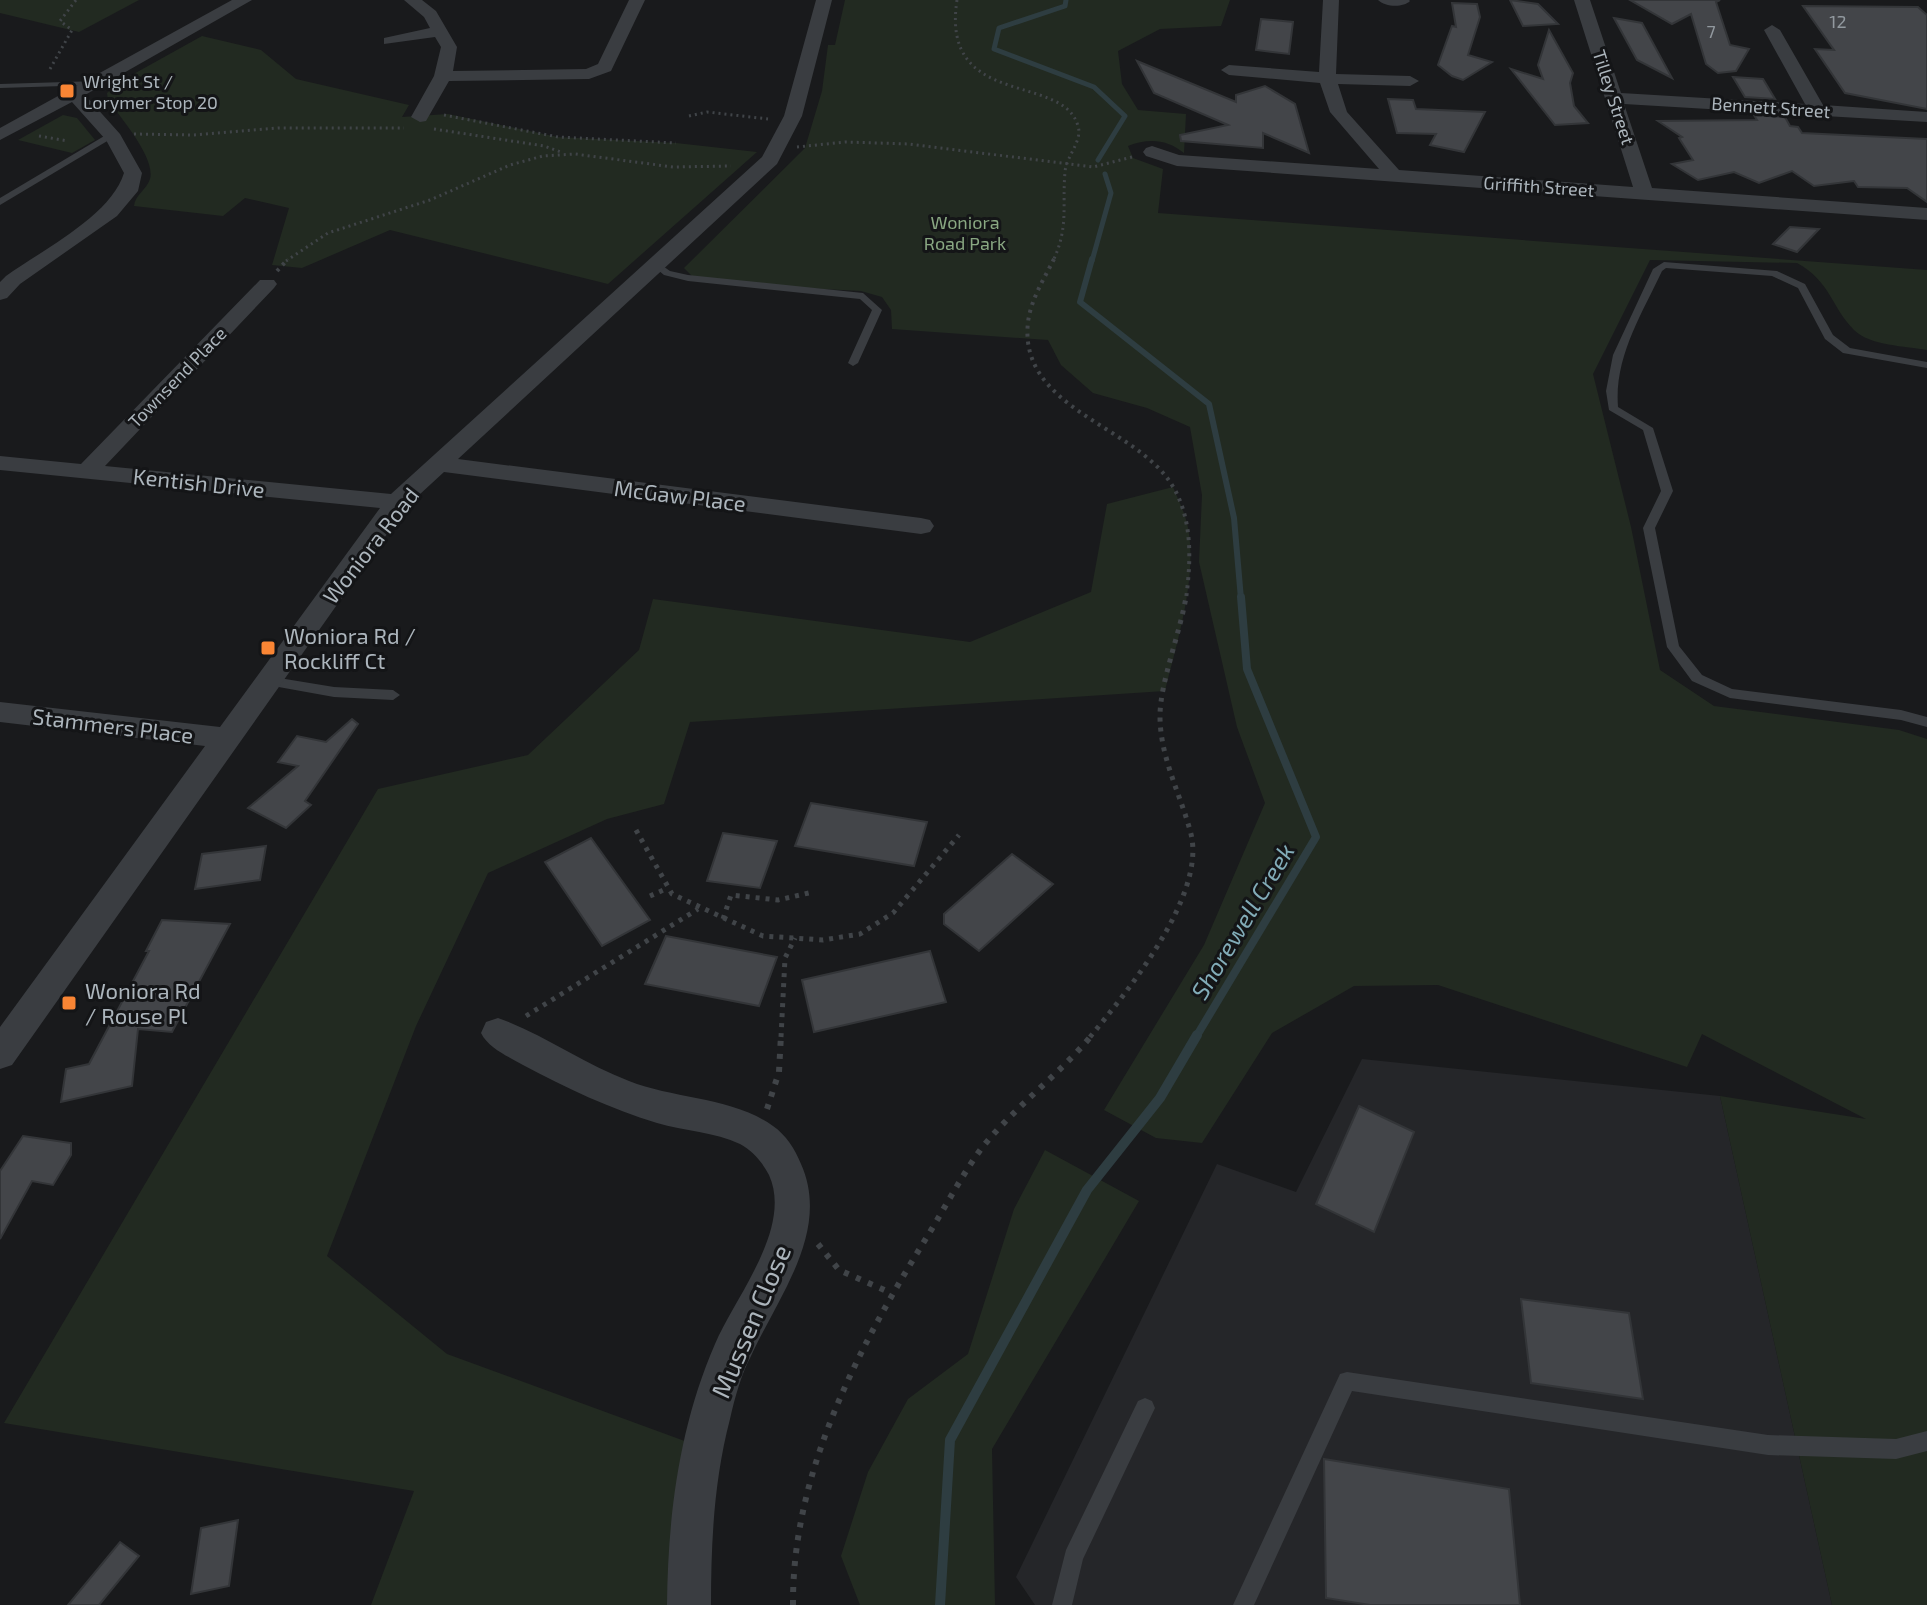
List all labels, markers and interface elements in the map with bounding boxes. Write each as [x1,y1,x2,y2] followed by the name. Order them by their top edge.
[1829,10,1847,32] house number: 12
[1706,20,1716,42] house number: 7
[1588,47,1640,147] street label: Tilley Street
[83,70,218,113] place label: Wright St / Lorymer Stop 20
[58,82,76,100] marker: Wright St / Lorymer Stop 20
[1711,92,1831,122] street label: Bennett Street
[1483,171,1595,201] street label: Griffith Street
[924,211,1006,254] park label: Woniora Road Park
[123,322,231,432] street label: Townsend Place
[132,462,266,502] street label: Kentish Drive
[613,474,747,516] street label: McGaw Place
[317,482,423,608] street label: Woniora Road
[284,622,416,673] place label: Woniora Rd / Rockliff Ct
[259,639,277,657] marker: Woniora Rd / Rockliff Ct
[31,702,195,748] street label: Stammers Place
[1184,838,1300,1004] water label: Shorewell Creek
[85,977,201,1028] place label: Woniora Rd / Rouse Pl
[60,994,78,1012] marker: Woniora Rd / Rouse Pl
[704,1240,796,1402] street label: Mussen Close

